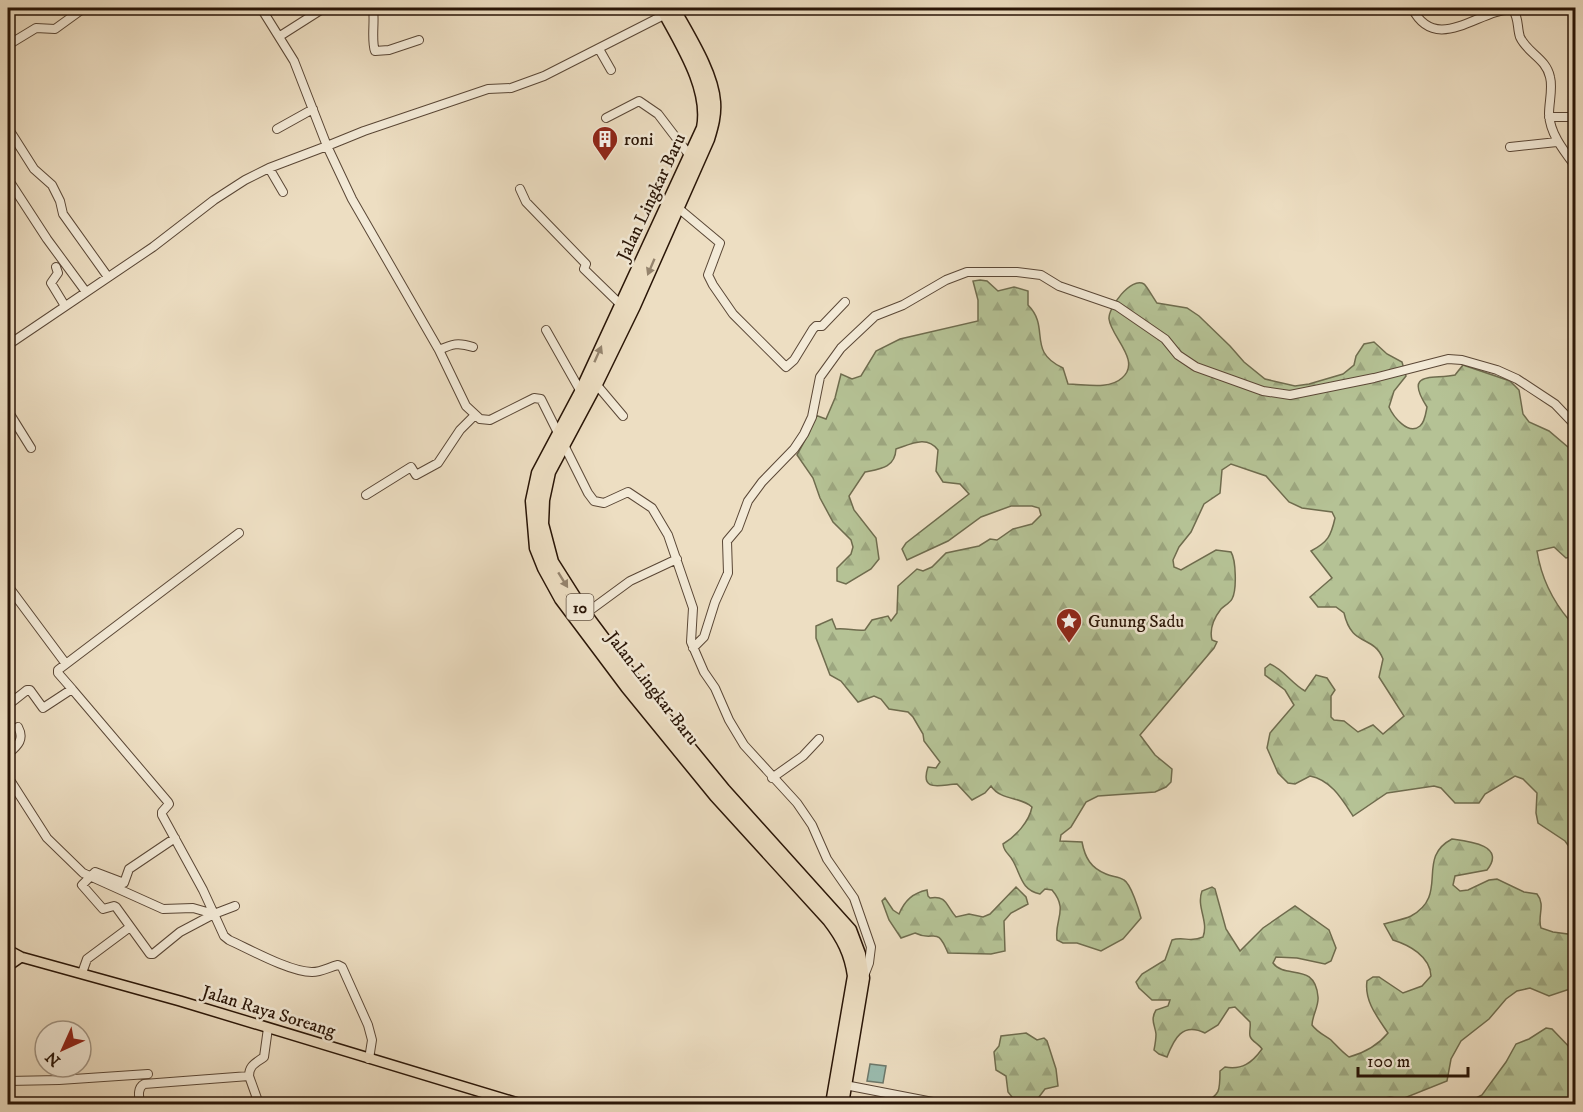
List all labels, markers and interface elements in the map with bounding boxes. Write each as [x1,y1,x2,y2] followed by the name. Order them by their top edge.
[590,124,620,162] building icon: roni
[624,129,654,151] place label: roni
[612,130,691,266] street label: Jalan Lingkar Baru
[646,259,655,276] one-way arrow
[593,345,602,362] one-way arrow
[558,572,569,588] one-way arrow
[566,594,594,620] road number: 10
[1054,606,1084,644] place icon: Gunung Sadu
[1088,611,1184,633] place label: Gunung Sadu
[600,626,704,750] street label: Jalan Lingkar Baru
[197,981,338,1043] street label: Jalan Raya Soreang
[33,1019,93,1079] north arrow
[1358,1040,1468,1078] scale bar
[41,1047,65,1071] text: N
[1367,1051,1410,1073] text: 100 m

